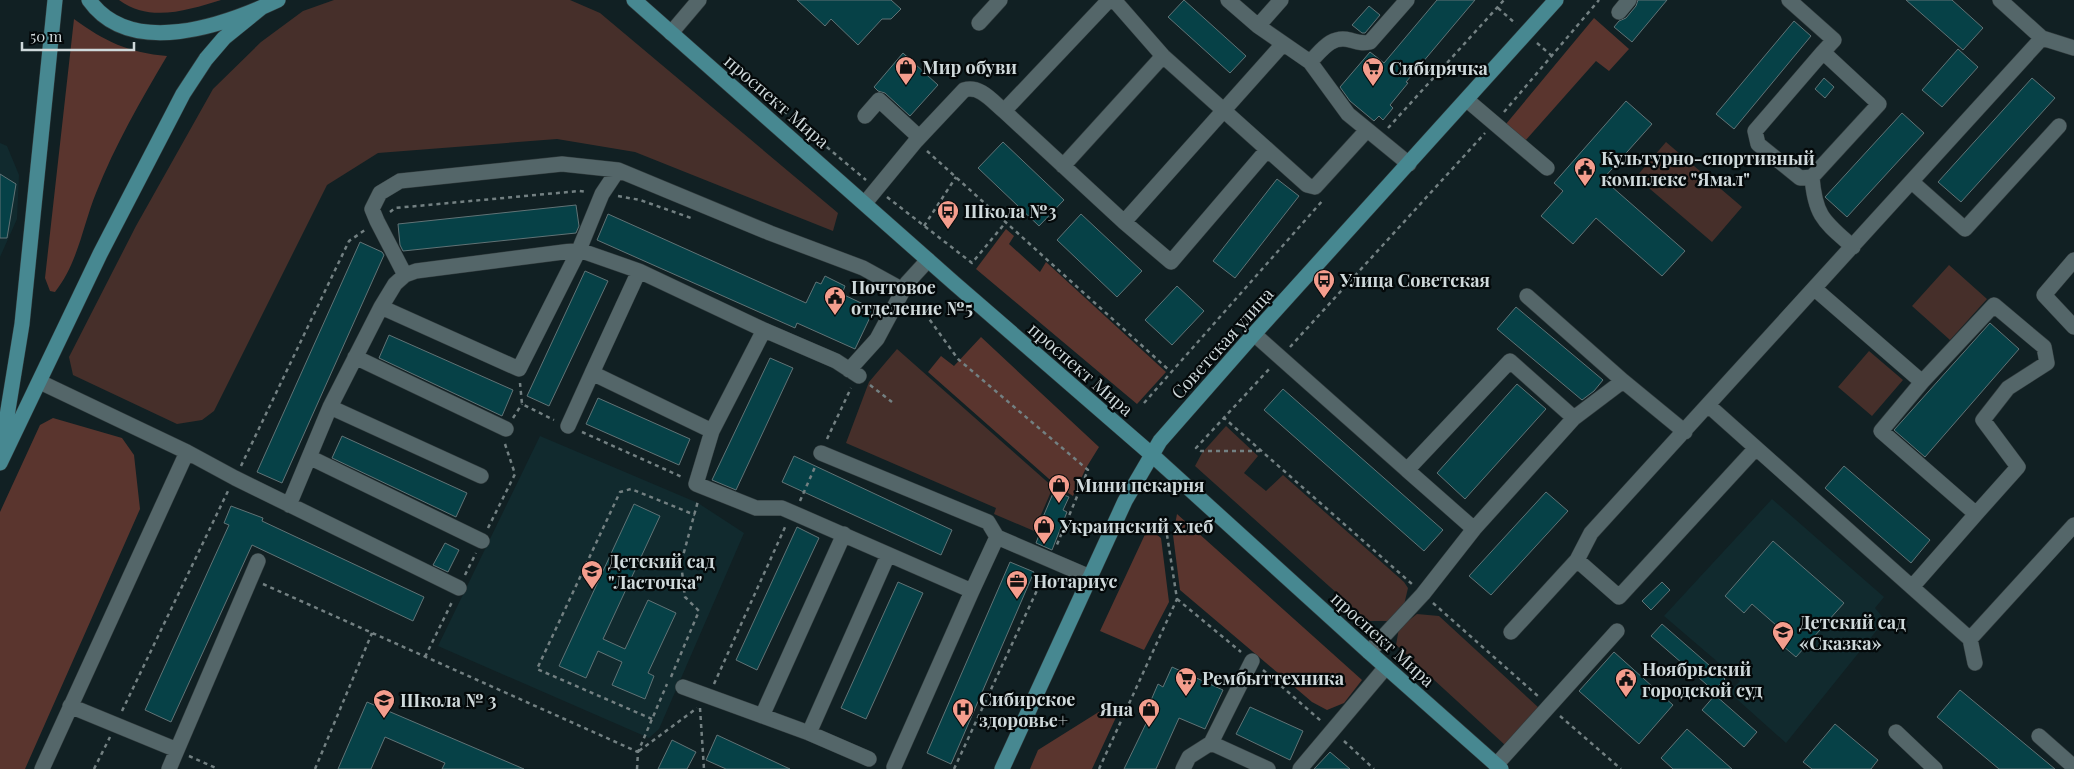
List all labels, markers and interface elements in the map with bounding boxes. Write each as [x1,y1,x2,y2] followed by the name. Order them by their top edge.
[22,20,135,52] scale bar
[30,26,63,46] text: 50 m
[720,49,834,153] street label: проспект Мира
[894,55,918,86] shop icon: Мир обуви
[922,55,1017,79] place label: Мир обуви
[1361,56,1385,87] supermarket icon: Сибирячка
[1389,56,1489,80] place label: Сибирячка
[1601,146,1815,191] place label: Культурно-спортивный комплекс "Ямал"
[1573,156,1597,187] public building icon: Культурно-спортивный комплекс "Ямал"
[936,199,960,230] bus stop icon: Школа №3
[964,199,1057,223] place label: Школа №3
[1312,268,1336,299] bus stop icon: Улица Советская
[1339,268,1490,292] place label: Улица Советская
[851,275,973,320] place label: Почтовое отделение №5
[1166,282,1278,404] street label: Советская улица
[823,285,847,316] public building icon: Почтовое отделение №5
[1024,317,1138,421] street label: проспект Мира
[1047,473,1071,504] shop icon: Мини пекарня
[1075,473,1205,497] place label: Мини пекарня
[1032,514,1056,545] shop icon: Украинский хлеб
[1059,514,1213,538] place label: Украинский хлеб
[608,549,715,594] place label: Детский сад "Ласточка"
[580,559,604,590] school or university icon: Детский сад "Ласточка"
[1005,569,1029,600] office icon: Нотариус
[1033,569,1117,593] place label: Нотариус
[1326,586,1440,692] street label: проспект Мира
[1799,610,1906,655] place label: Детский сад «Сказка»
[1771,620,1795,651] school or university icon: Детский сад «Сказка»
[1642,657,1763,702] place label: Ноябрьский городской суд
[1174,666,1198,697] supermarket icon: Рембыттехника
[1202,666,1345,690] place label: Рембыттехника
[1614,667,1638,698] public building icon: Ноябрьский городской суд
[979,687,1075,732] place label: Сибирское здоровье+
[372,688,396,719] school or university icon: Школа № 3
[400,688,497,712] place label: Школа № 3
[951,697,975,728] hospital icon: Сибирское здоровье+
[1099,697,1134,721] place label: Яна
[1137,697,1161,728] shop icon: Яна

